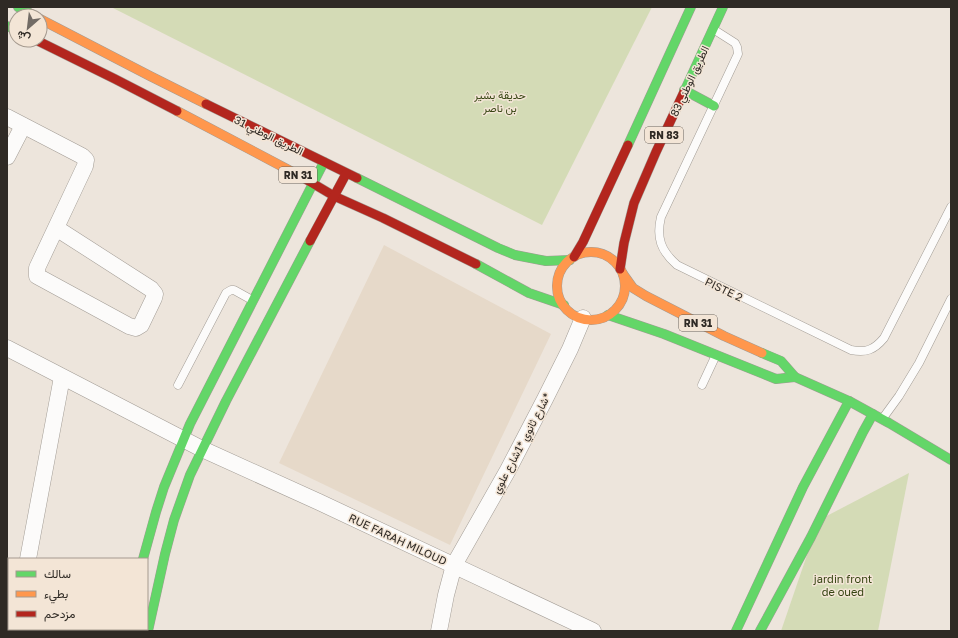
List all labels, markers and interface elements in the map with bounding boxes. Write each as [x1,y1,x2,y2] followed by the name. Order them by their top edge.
[8,8,48,48] north arrow
[14,28,32,46] text: ش
[667,44,715,120] street label: الطريق الوطني 83
[473,88,526,115] park label: حديقة بشير بن ناصر
[231,113,306,161] street label: الطريق الوطني 31
[645,127,683,143] road number: RN 83
[279,167,317,183] road number: RN 31
[703,274,745,304] street label: PISTE 2
[679,315,717,331] road number: RN 31
[489,390,557,497] street label: شارع ثانوي *1شارع علوي*
[347,511,449,568] street label: RUE FARAH MILOUD
[8,558,148,630] legend
[44,566,71,581] text: سالك
[813,572,872,598] park label: jardin front de oued
[44,586,68,604] text: بطيء
[44,606,75,622] text: مزدحم

